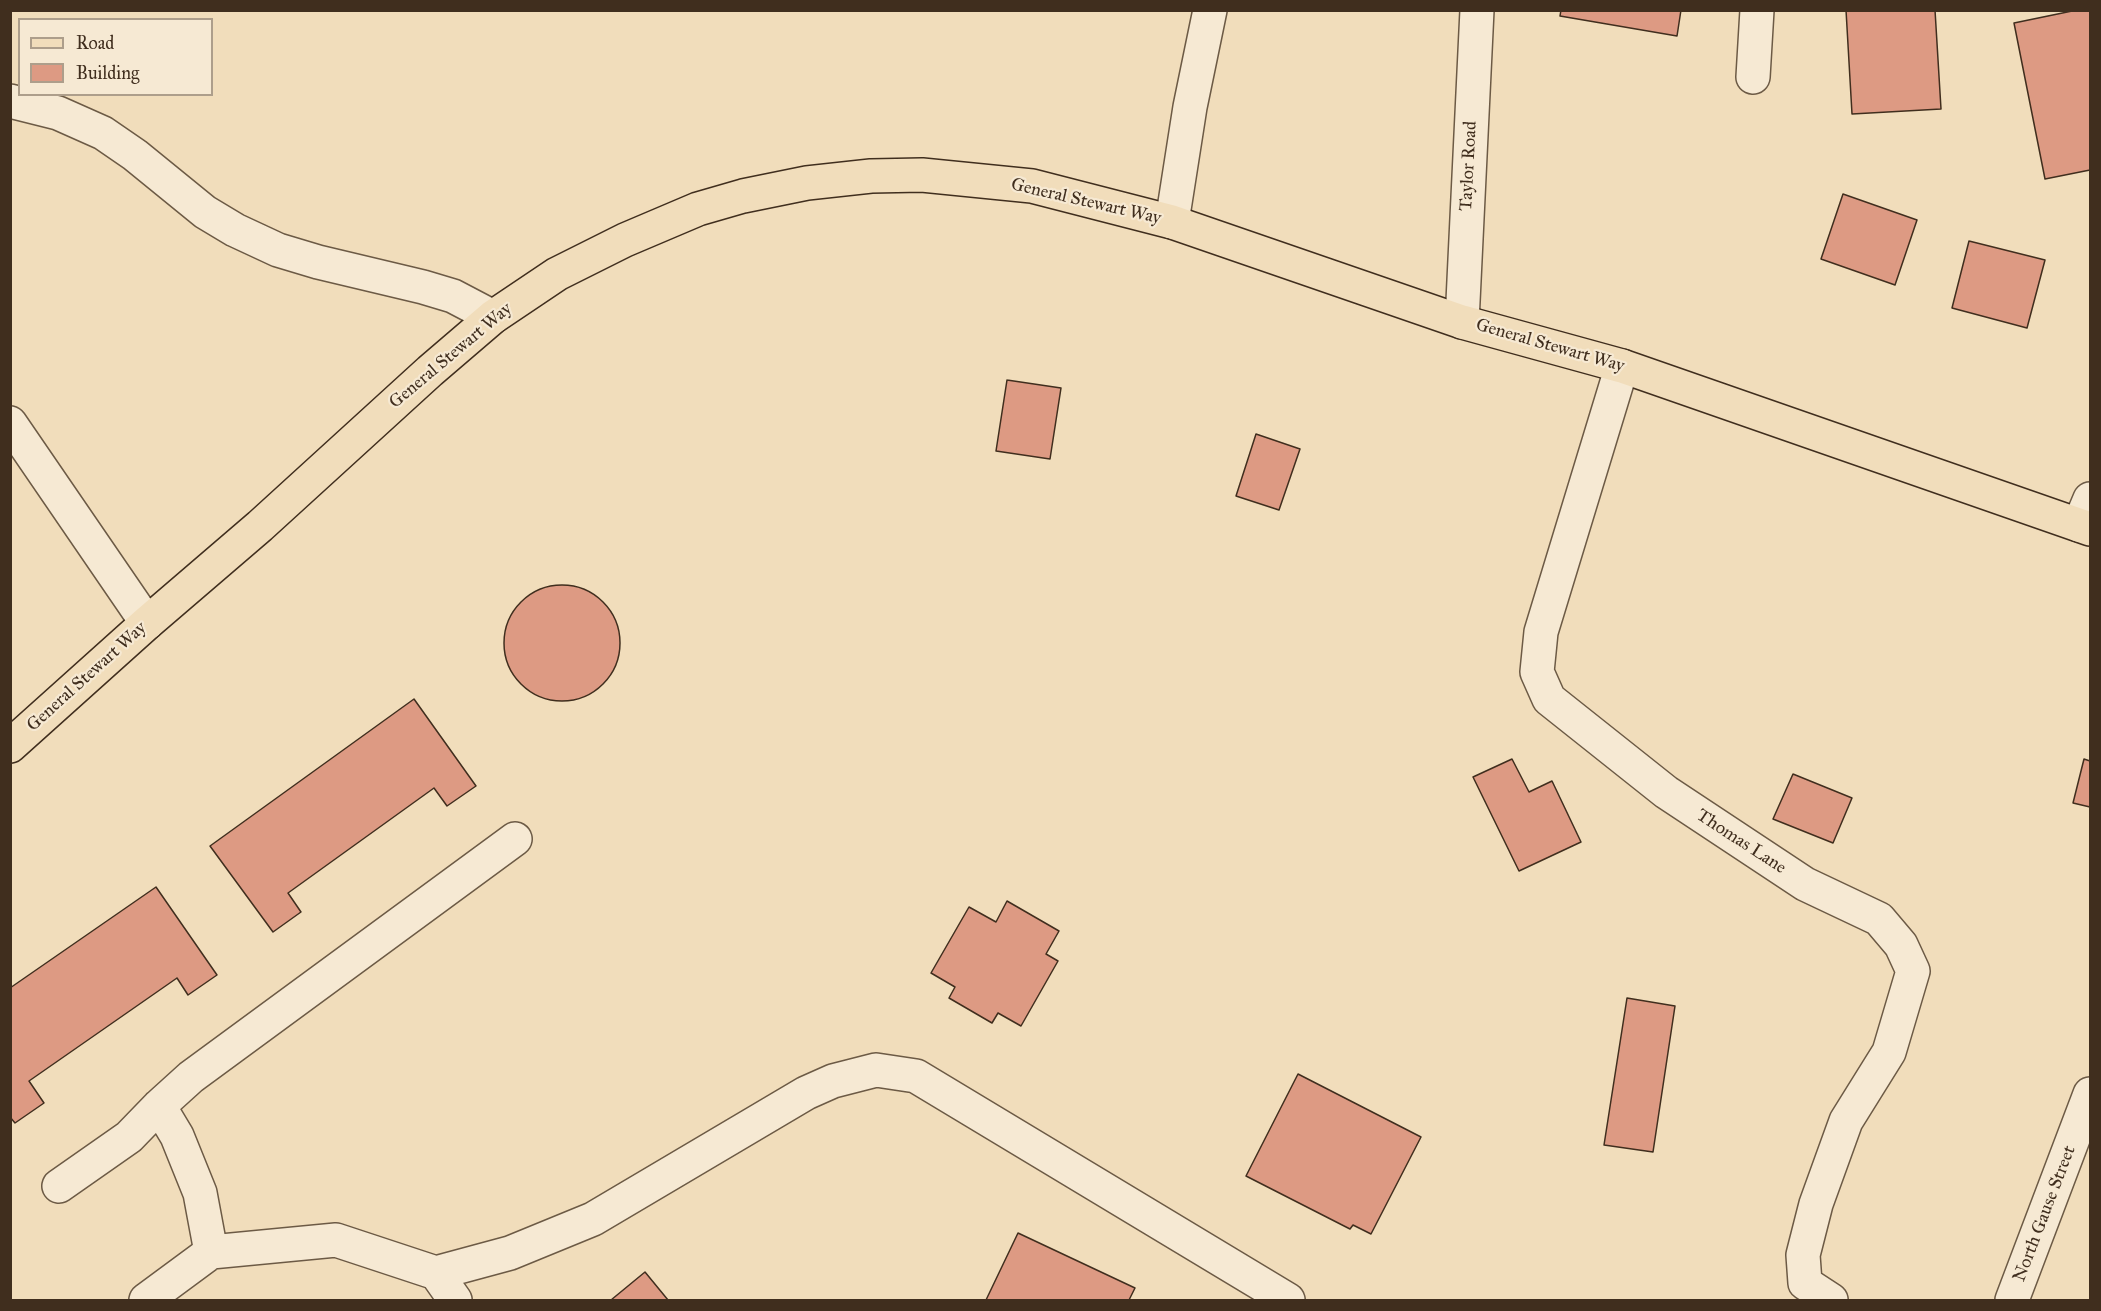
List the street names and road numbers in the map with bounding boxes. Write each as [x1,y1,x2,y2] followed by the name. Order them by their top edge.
[1456,121,1482,211] street label: Taylor Road
[1009,174,1163,230] street label: General Stewart Way
[385,298,517,414] street label: General Stewart Way
[1473,314,1627,378] street label: General Stewart Way
[23,618,151,736] street label: General Stewart Way
[1692,805,1790,879] street label: Thomas Lane
[2009,1143,2081,1285] street label: North Gause Street

